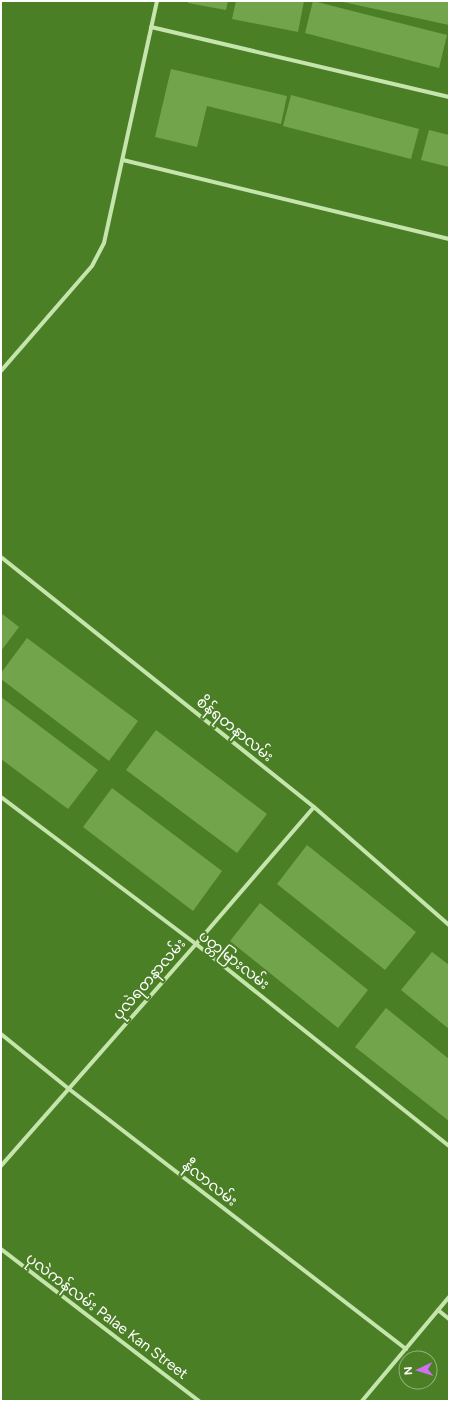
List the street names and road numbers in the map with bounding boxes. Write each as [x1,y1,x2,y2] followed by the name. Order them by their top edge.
[191,692,278,768] street label: စိန်ရတနာလမ်း
[193,926,274,996] street label: ပတ္တမြားလမ်း
[108,934,191,1025] street label: ပုလဲရတနာလမ်း
[177,1155,242,1212] street label: နီလာလမ်း
[21,1248,192,1385] street label: ပုလဲကန်လမ်း Palae Kan Street

